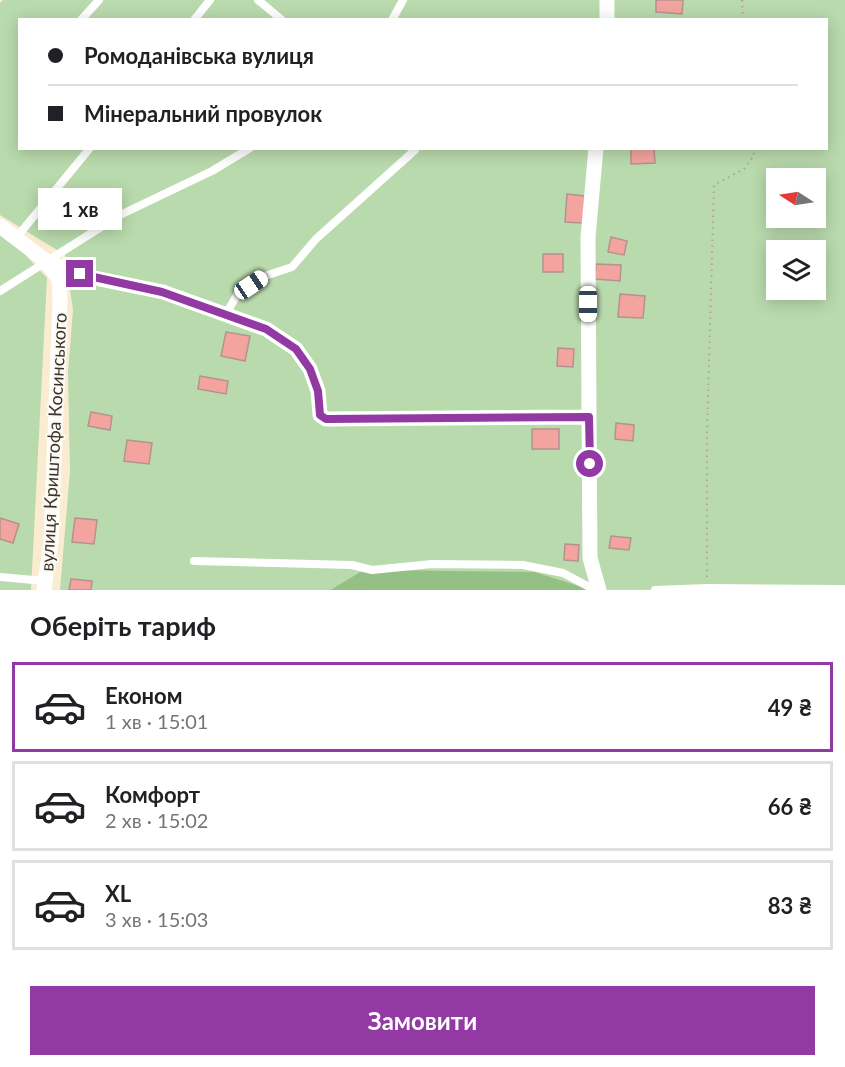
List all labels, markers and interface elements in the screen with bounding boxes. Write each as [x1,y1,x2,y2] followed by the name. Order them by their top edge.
[84,42,314,69] text: Ромоданівська вулиця
[84,100,322,127] text: Мінеральний провулок
[766,168,826,228] north arrow
[766,168,826,300] map controls
[38,187,122,229] callout: 1 хв
[62,197,98,221] text: 1 хв
[766,240,826,300] button: layers
[66,260,93,287] route end
[231,267,271,303] car
[579,286,597,322] car
[35,312,71,572] street label: вулиця Криштофа Косинського
[576,450,603,477] route start
[30,609,216,642] text: Оберіть тариф
[33,680,87,734] icon: car
[105,682,183,709] text: Економ
[768,694,812,721] text: 49 ₴
[105,709,208,733] text: 1 хв · 15:01
[33,779,87,833] icon: car
[105,781,200,808] text: Комфорт
[768,793,812,820] text: 66 ₴
[105,808,208,832] text: 2 хв · 15:02
[33,878,87,932] icon: car
[105,880,131,907] text: XL
[768,892,812,919] text: 83 ₴
[105,907,208,931] text: 3 хв · 15:03
[30,986,815,1055] button: Замовити

